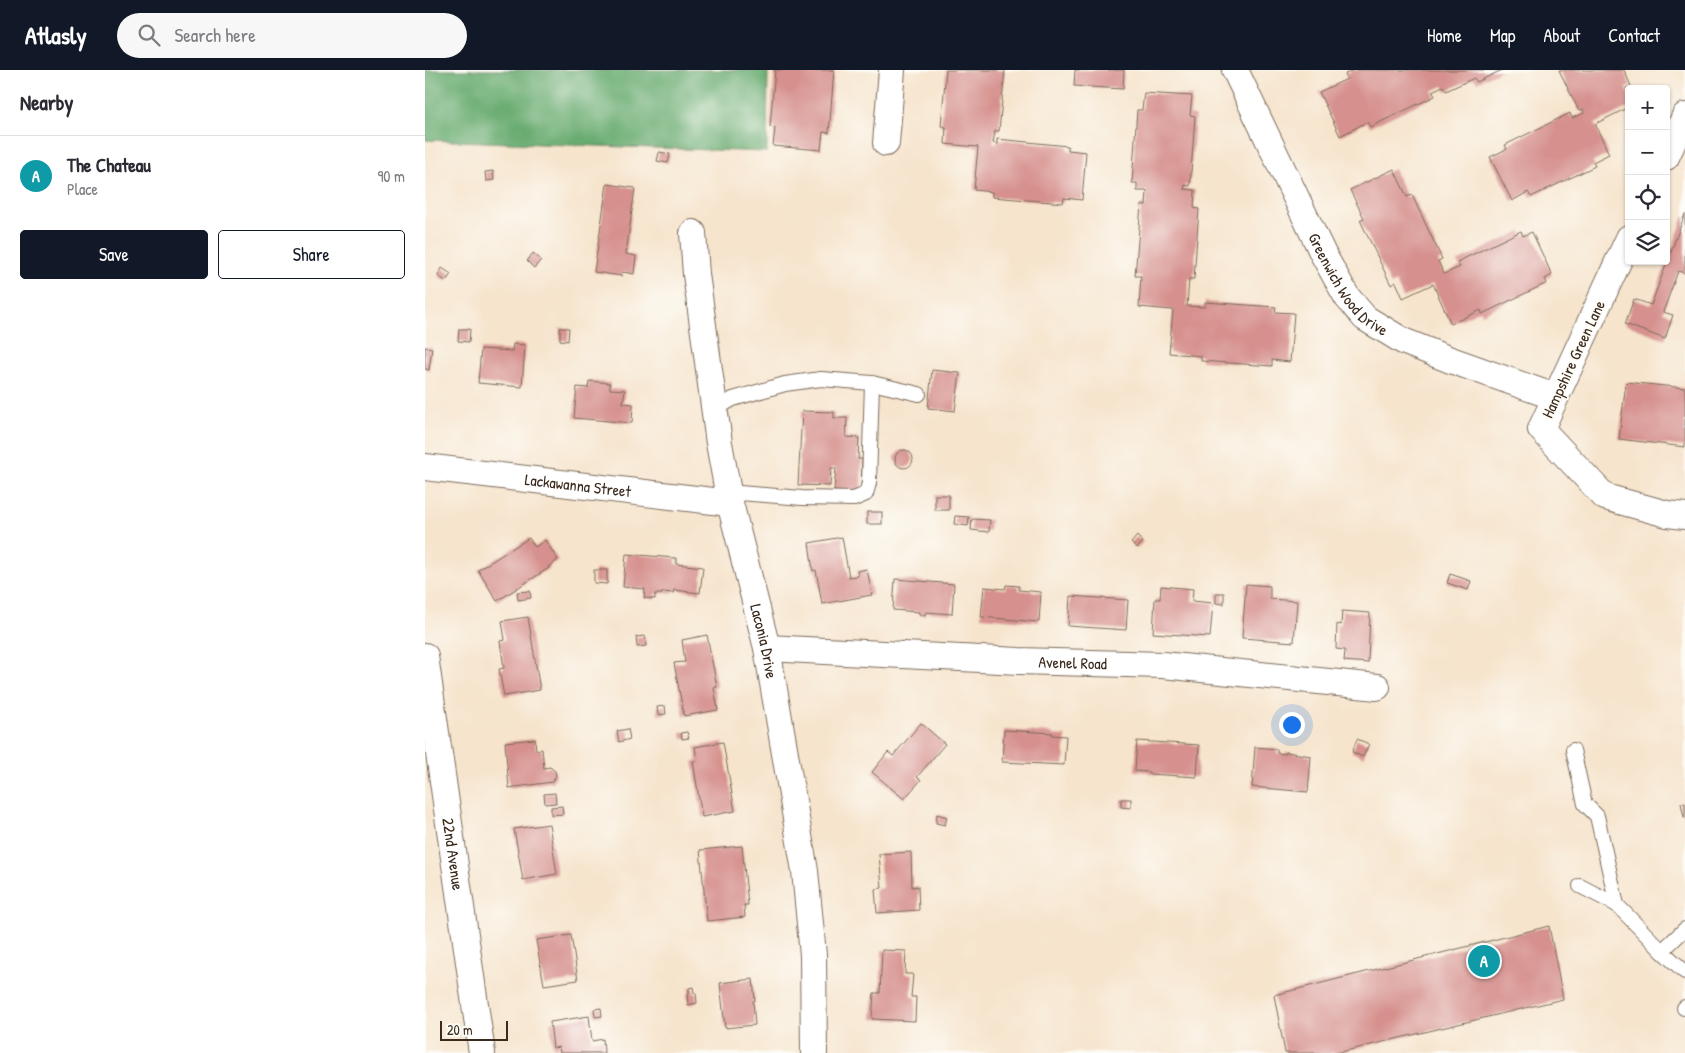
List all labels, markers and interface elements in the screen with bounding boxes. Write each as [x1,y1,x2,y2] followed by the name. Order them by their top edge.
[117,13,467,58] search box
[25,19,87,51] text: Atlasly
[135,21,163,49] icon: search
[175,22,256,48] text: Search here
[1427,23,1462,48] text: Home
[1490,23,1515,48] text: Map
[1543,23,1580,48] text: About
[1608,23,1660,48] text: Contact
[1625,85,1670,265] map controls
[1625,85,1670,130] button: +
[20,88,73,117] text: Nearby
[1625,130,1670,175] button: −
[67,152,151,178] text: The Chateau
[32,165,40,187] text: A
[377,165,405,187] text: 90 m
[1625,175,1670,220] button: locate
[67,178,98,200] text: Place
[1625,220,1670,265] button: layers
[1304,229,1393,341] street label: Greenwich Wood Drive
[20,230,208,279] button: Save
[218,230,405,279] button: Share
[1536,296,1610,421] street label: Hampshire Green Lane
[524,468,633,502] street label: Lackawanna Street
[745,601,783,681] street label: Laconia Drive
[1038,651,1107,674] street label: Avenel Road
[1279,712,1305,738] your location
[437,816,470,892] street label: 22nd Avenue
[1468,942,1500,980] pin: A
[440,1018,507,1041] scale bar
[447,1020,473,1039] text: 20 m

